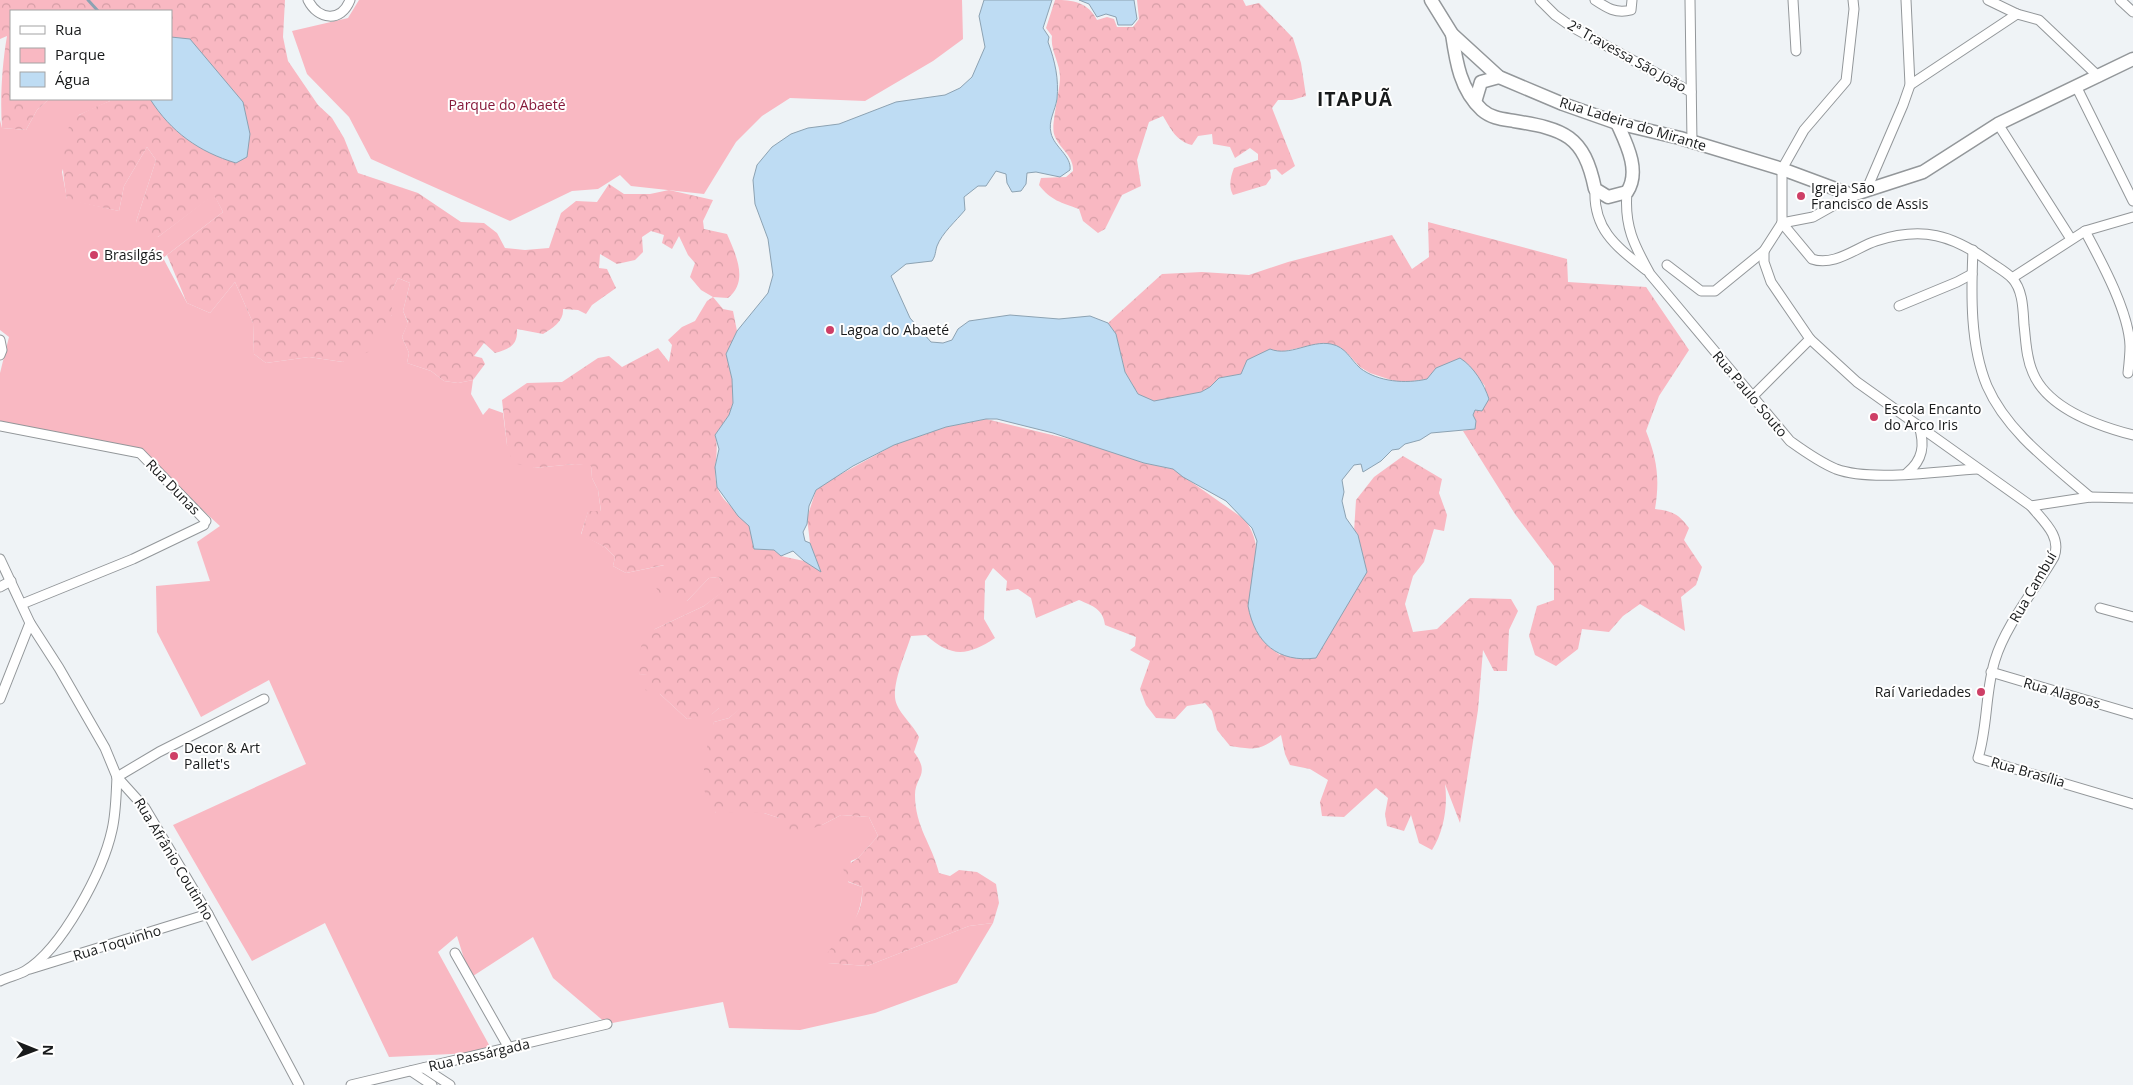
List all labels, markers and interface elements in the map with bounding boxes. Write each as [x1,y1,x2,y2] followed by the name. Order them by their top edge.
[10,10,172,100] legend
[1564,15,1690,96] street label: 2ª Travessa São João
[55,19,82,39] text: Rua
[55,44,105,64] text: Parque
[55,69,90,89] text: Água
[1317,86,1393,112] district label: ITAPUÃ
[1557,92,1709,155] street label: Rua Ladeira do Mirante
[448,95,566,114] park label: Parque do Abaeté
[1811,178,1929,213] place label: Igreja São Francisco de Assis
[1795,190,1807,202] marker: Igreja São Francisco de Assis
[104,245,163,264] place label: Brasilgás
[88,249,100,261] marker: Brasilgás
[840,320,949,339] place label: Lagoa do Abaeté
[824,324,836,336] marker: Lagoa do Abaeté
[1709,347,1792,441] street label: Rua Paulo Souto
[1884,399,1981,434] place label: Escola Encanto do Arco Iris
[1868,411,1880,423] marker: Escola Encanto do Arco Iris
[142,455,205,519] street label: Rua Dunas
[2005,547,2061,626] street label: Rua Cambuí
[2021,672,2103,713] street label: Rua Alagoas
[1875,682,1971,701] place label: Raí Variedades
[1975,686,1987,698] marker: Raí Variedades
[184,738,260,773] place label: Decor & Art Pallet's
[168,750,180,762] marker: Decor & Art Pallet's
[1989,752,2067,791] street label: Rua Brasília
[130,794,219,924] street label: Rua Afrânio Coutinho
[71,920,163,965] street label: Rua Toquinho
[10,1025,60,1075] north arrow
[426,1034,531,1075] street label: Rua Passárgada
[39,1044,58,1056] text: N

